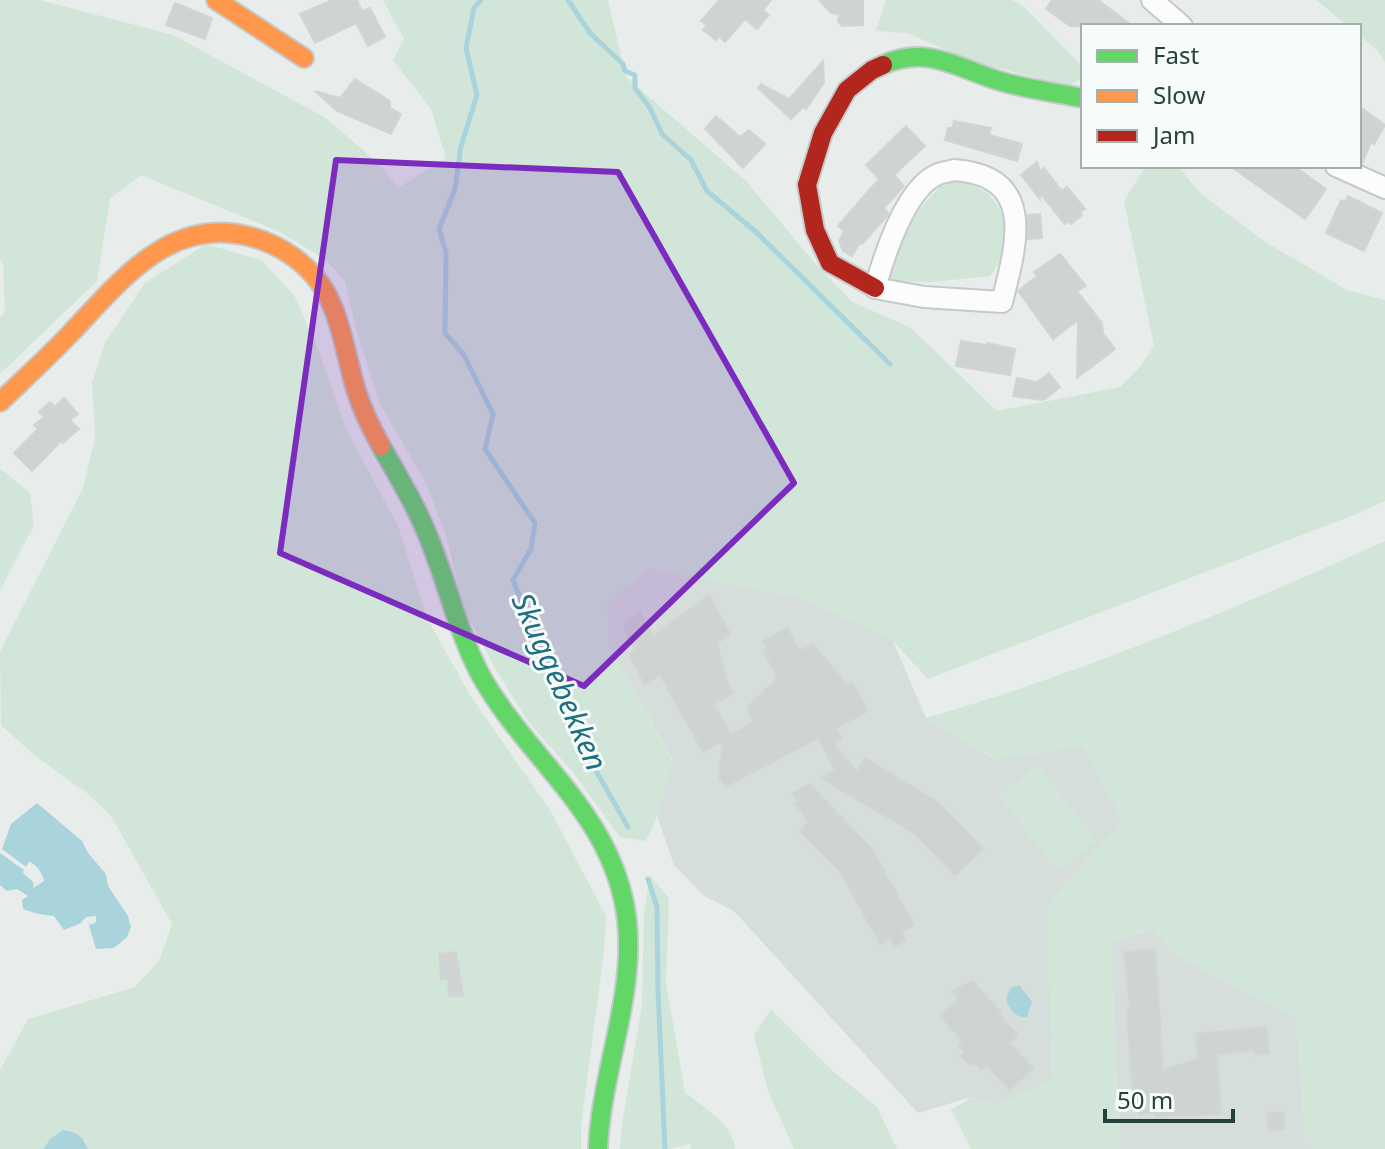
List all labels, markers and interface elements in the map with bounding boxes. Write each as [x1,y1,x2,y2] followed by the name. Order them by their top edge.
[1081,24,1361,168] legend
[1153,38,1199,71] text: Fast
[1153,78,1205,111] text: Slow
[1151,118,1195,151] text: Jam
[503,586,618,777] water label: Skuggebekken
[1105,1073,1233,1123] scale bar
[1117,1083,1173,1116] text: 50 m

